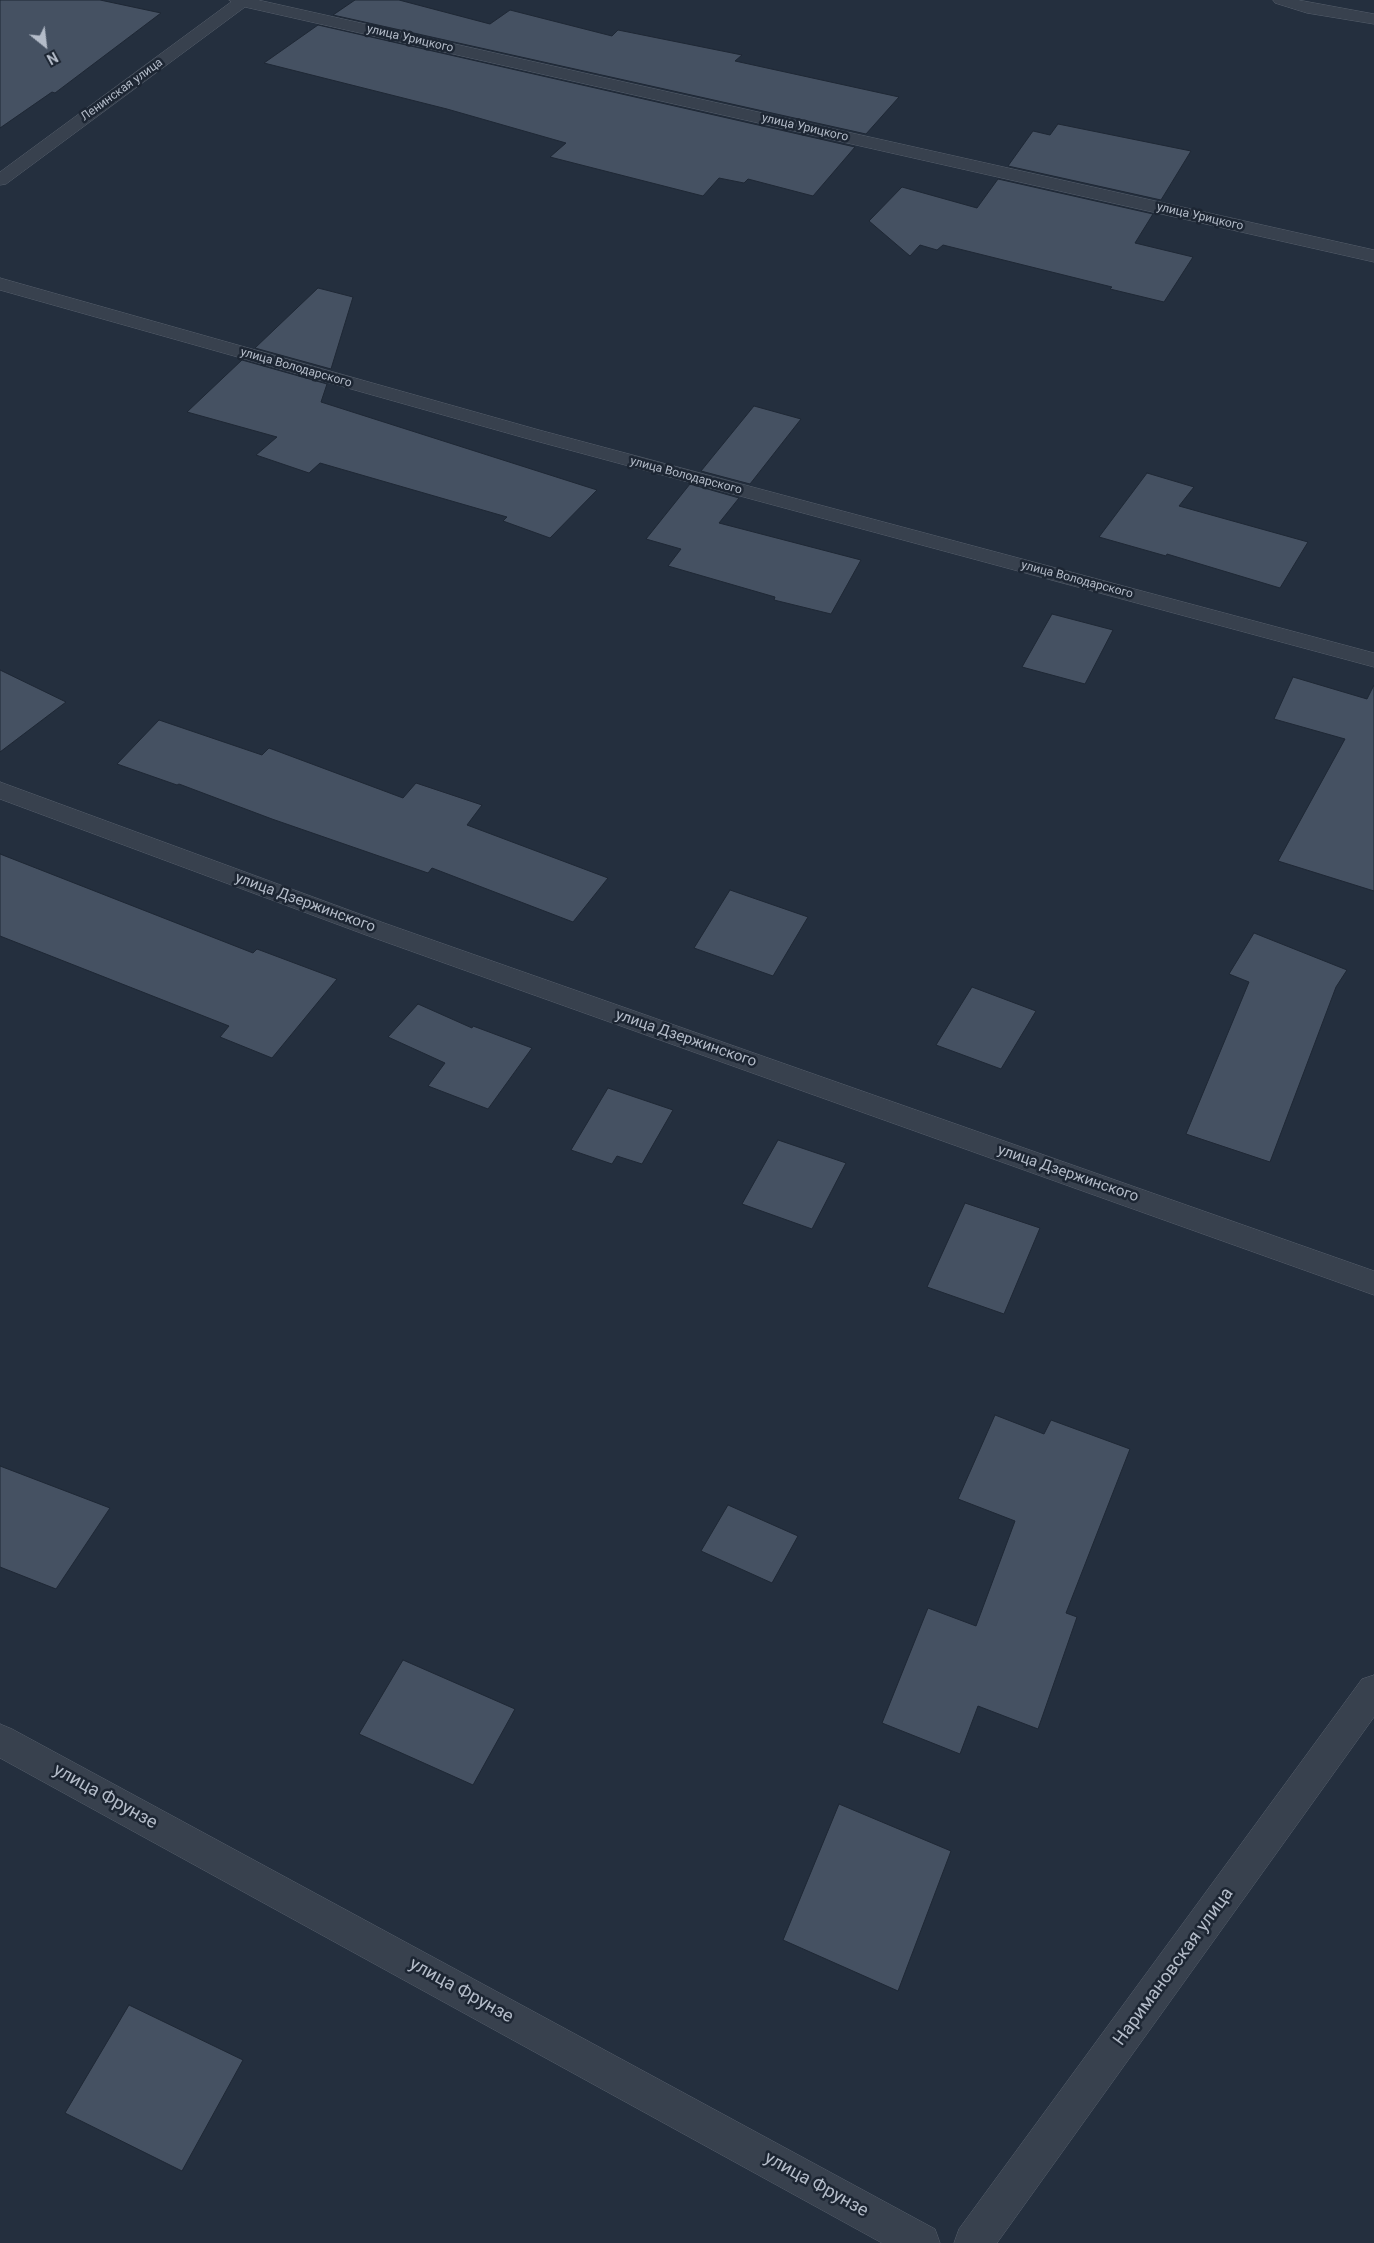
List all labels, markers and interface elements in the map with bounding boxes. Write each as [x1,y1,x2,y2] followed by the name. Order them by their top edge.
[20,20,70,70] north arrow
[365,22,455,56] street label: улица Урицкого
[44,49,60,68] text: N
[78,56,166,124] street label: Ленинская улица
[760,111,850,145] street label: улица Урицкого
[1155,200,1245,234] street label: улица Урицкого
[239,345,353,391] street label: улица Володарского
[628,454,744,498] street label: улица Володарского
[1019,558,1135,602] street label: улица Володарского
[232,869,378,937] street label: улица Дзержинского
[613,1006,759,1072] street label: улица Дзержинского
[995,1141,1141,1207] street label: улица Дзержинского
[49,1760,161,1834] street label: улица Фрунзе
[1109,1884,1239,2050] street label: Наримановская улица
[405,1954,517,2028] street label: улица Фрунзе
[760,2148,872,2222] street label: улица Фрунзе

